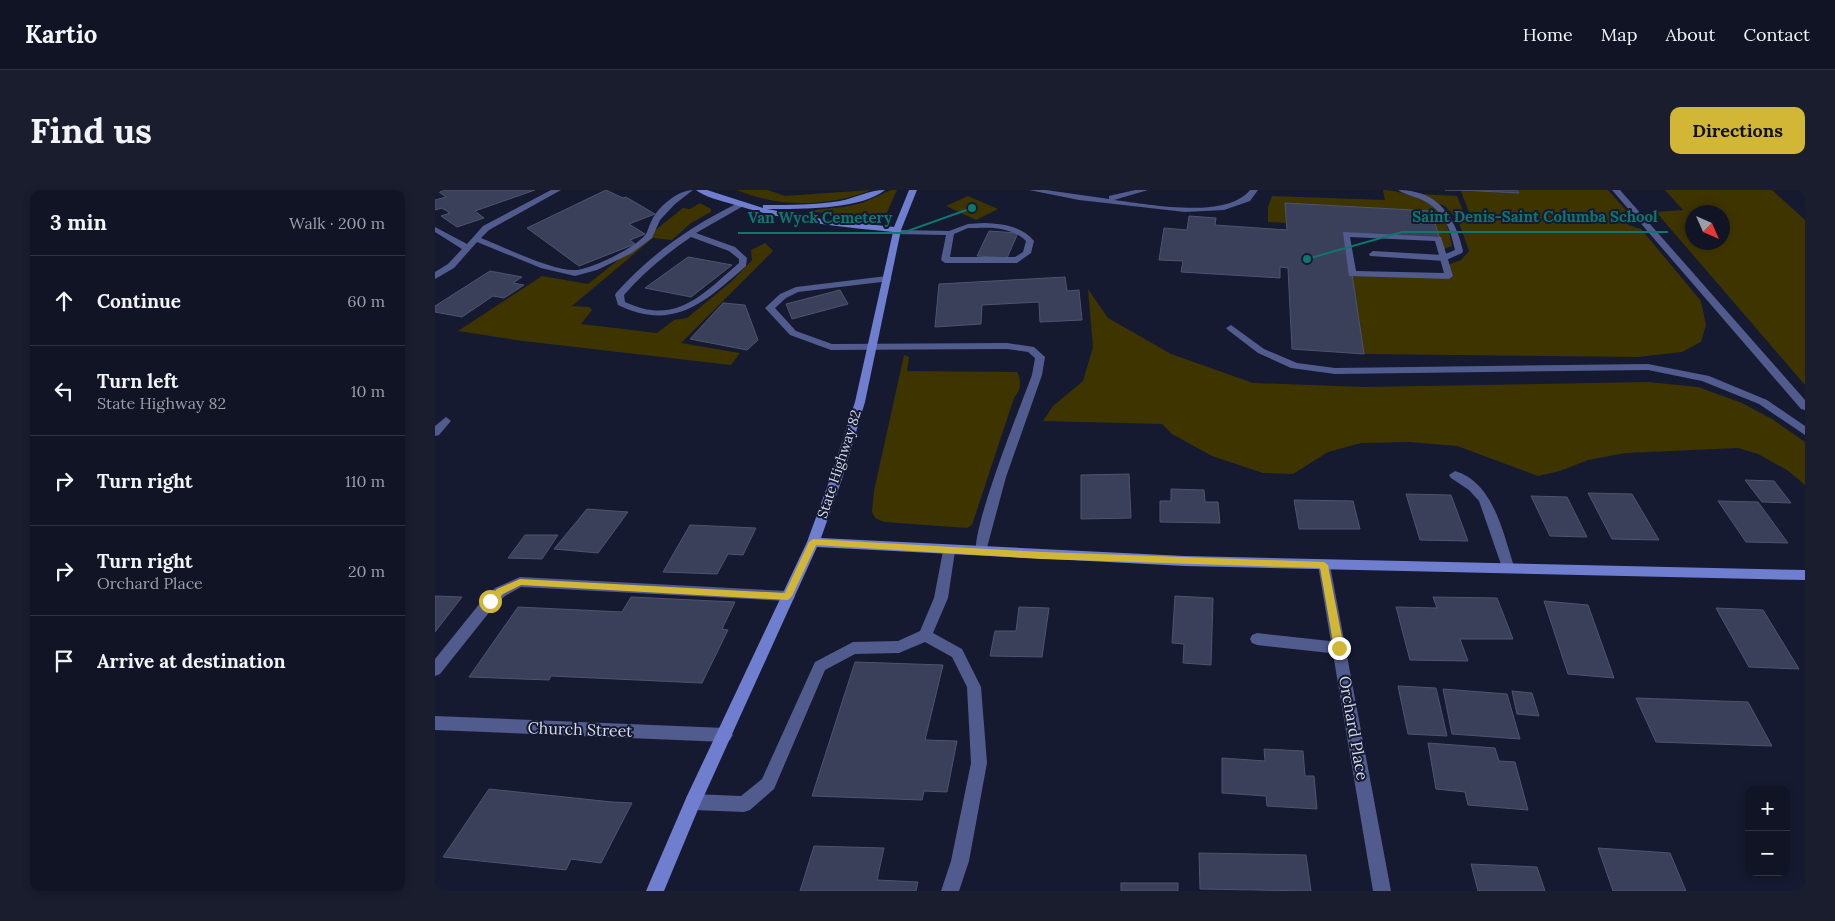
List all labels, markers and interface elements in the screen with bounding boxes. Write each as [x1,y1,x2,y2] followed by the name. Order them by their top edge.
[25,19,97,50] text: Kartio
[1523,23,1573,46] text: Home
[1601,23,1637,46] text: Map
[1665,23,1715,46] text: About
[1743,23,1810,46] text: Contact
[1670,107,1805,154] button: Directions
[30,108,152,153] text: Find us
[1402,202,1668,232] callout: Saint Denis-Saint Columba School
[738,203,902,233] callout: Van Wyck Cemetery
[1685,205,1730,250] north arrow
[1412,207,1658,226] text: Saint Denis-Saint Columba School
[748,208,893,227] text: Van Wyck Cemetery
[50,209,107,236] text: 3 min
[289,213,385,233] text: Walk · 200 m
[50,287,78,315] icon: ahead
[97,289,181,313] text: Continue
[347,291,385,311] text: 60 m
[97,369,178,393] text: Turn left
[50,377,78,405] icon: left
[351,381,385,401] text: 10 m
[97,393,226,413] text: State Highway 82
[813,408,865,520] street label: State Highway 82
[50,467,78,495] icon: right
[97,469,193,493] text: Turn right
[345,471,385,491] text: 110 m
[97,549,193,573] text: Turn right
[50,557,78,585] icon: right
[348,561,385,581] text: 20 m
[97,573,203,593] text: Orchard Place
[479,590,502,613] route start
[1328,637,1351,660] route end
[50,647,78,675] icon: arrive
[97,649,286,673] text: Arrive at destination
[1335,674,1373,782] street label: Orchard Place
[527,717,634,741] street label: Church Street
[1745,786,1790,876] map controls
[1745,786,1790,831] button: +
[1745,831,1790,876] button: −

